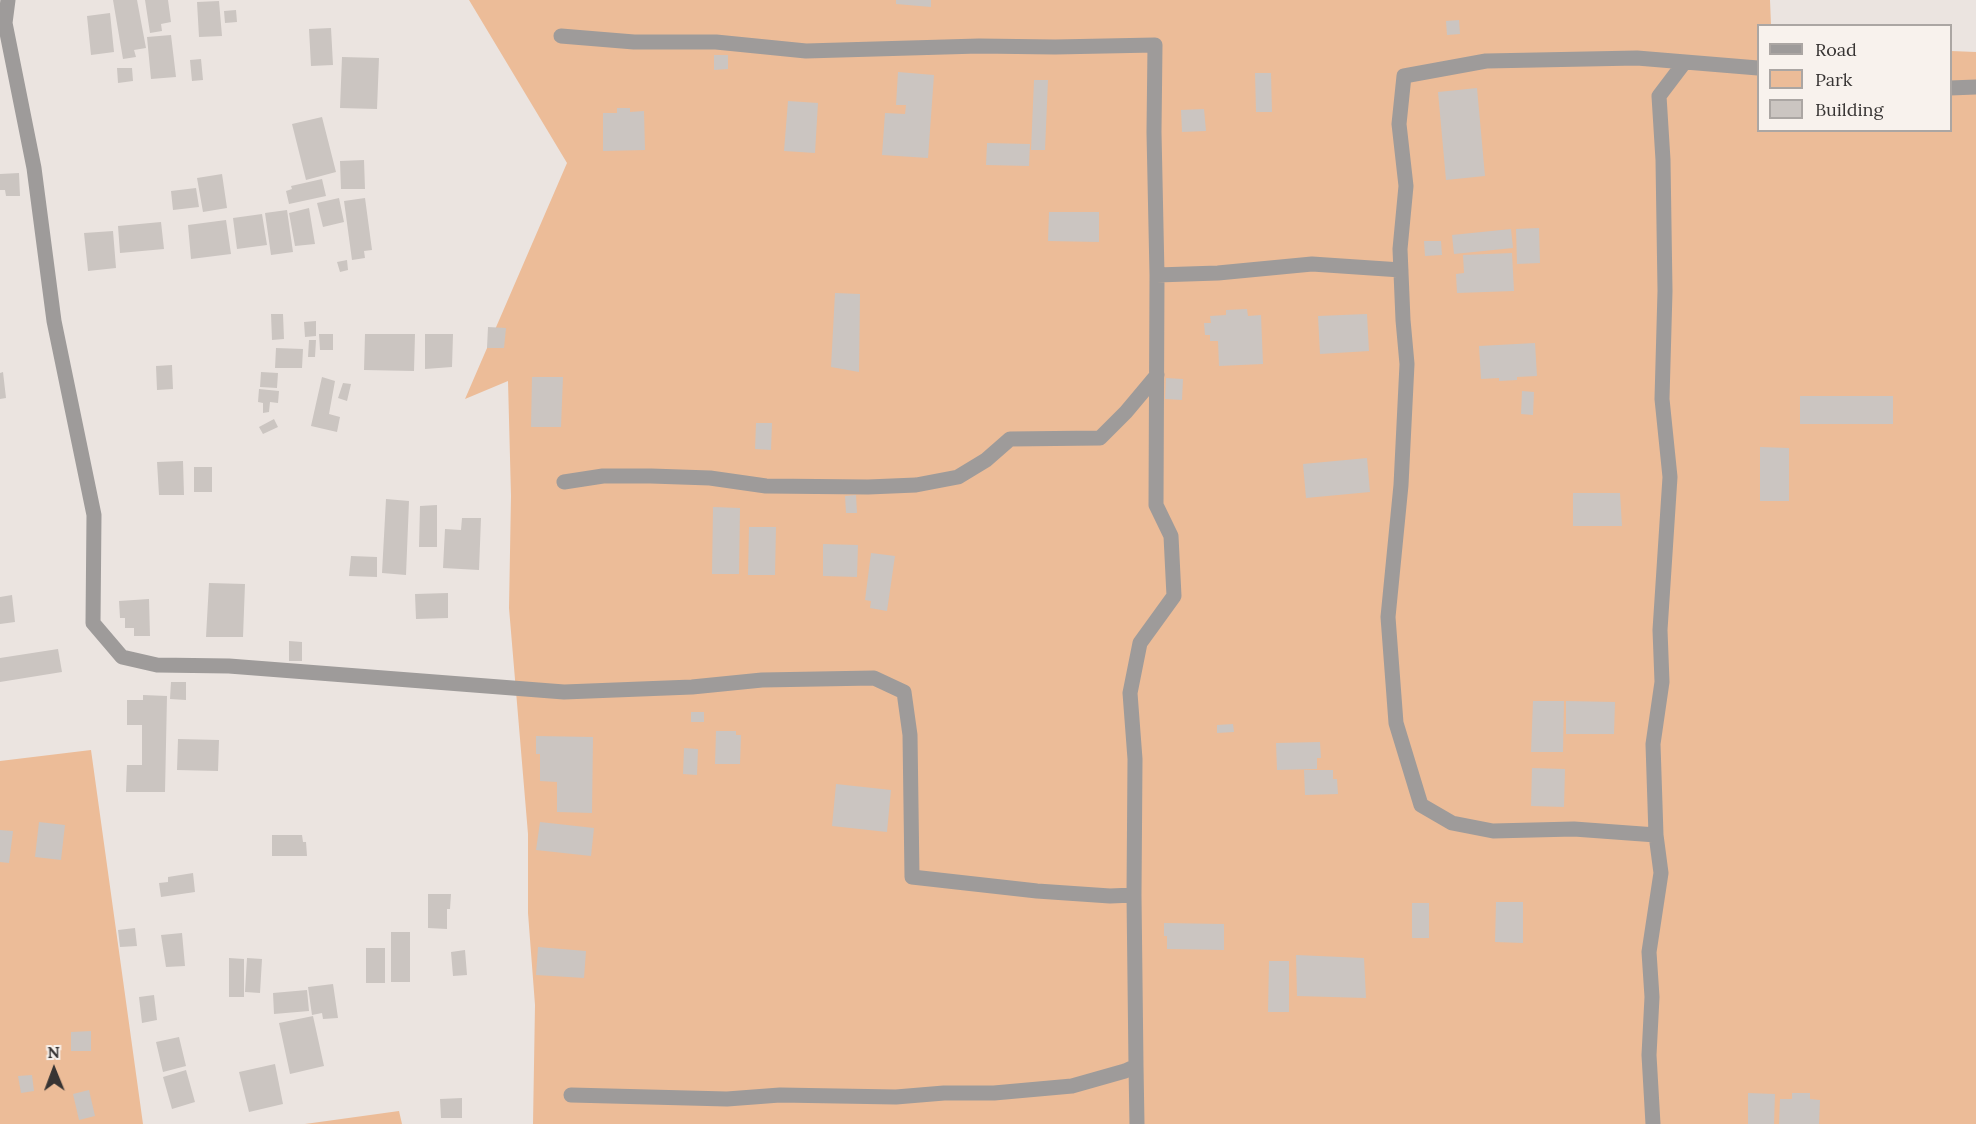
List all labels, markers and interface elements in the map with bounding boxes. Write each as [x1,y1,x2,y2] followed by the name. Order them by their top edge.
[1757,24,1952,132] legend
[1815,38,1857,61] text: Road
[1815,68,1852,91] text: Park
[1815,98,1883,121] text: Building
[24,1040,84,1100] north arrow
[47,1042,60,1062] text: N

